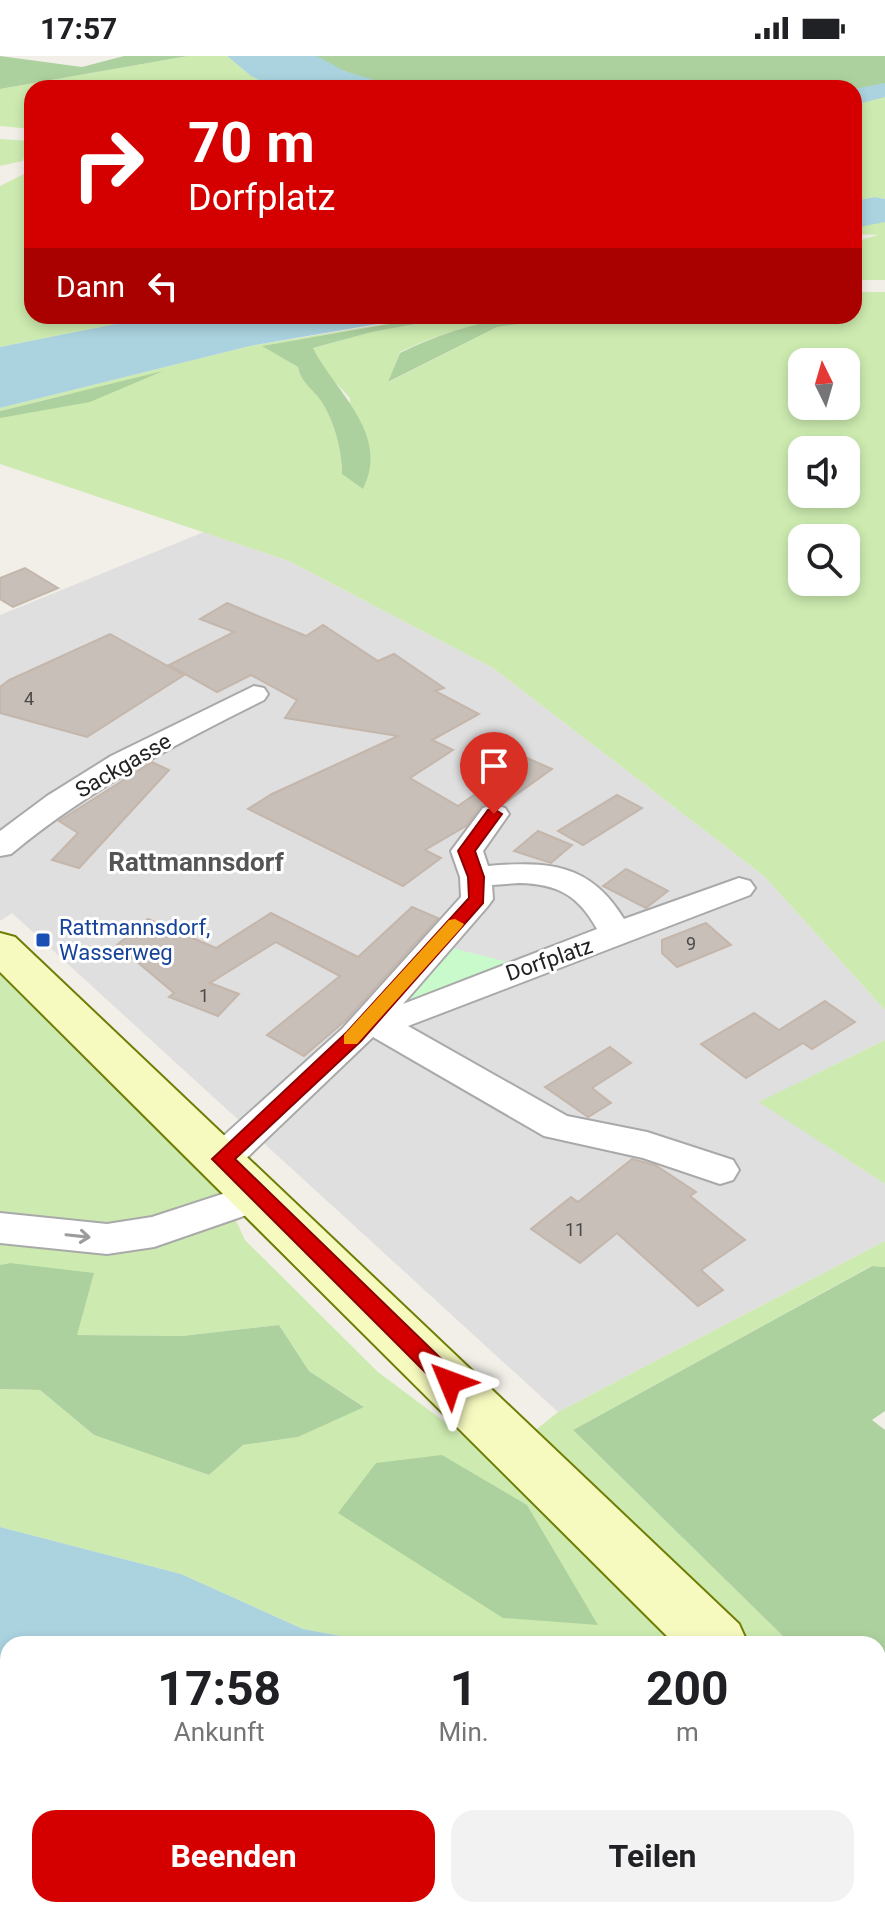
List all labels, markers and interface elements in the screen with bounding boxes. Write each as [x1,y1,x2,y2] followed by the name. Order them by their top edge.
[40,11,117,46] text: 17:57
[188,110,315,176] text: 70 m
[56,112,160,216] icon: right
[188,177,335,219] text: Dorfplatz
[141,264,185,308] icon: left
[56,269,125,304] text: Dann
[788,348,860,420] north arrow
[788,348,860,596] map controls
[788,436,860,508] button: sound
[788,524,860,596] button: search
[24,688,34,709] house number: 4
[71,728,175,803] street label: Sackgasse
[460,732,528,814] pin
[472,744,516,788] icon: arrive
[108,847,284,877] district label: Rattmannsdorf
[59,915,210,965] place label: Rattmannsdorf, Wasserweg
[34,931,52,949] marker: Rattmannsdorf, Wasserweg
[503,933,596,986] street label: Dorfplatz
[686,933,696,954] house number: 9
[199,985,209,1006] house number: 1
[565,1219,585,1240] house number: 11
[64,1228,91,1243] one-way arrow
[408,1340,492,1424] position arrow
[157,1660,281,1717] text: 17:58
[450,1660,477,1717] text: 1
[646,1660,729,1717] text: 200
[174,1717,265,1747] text: Ankunft
[438,1717,489,1747] text: Min.
[676,1717,699,1747] text: m
[32,1810,435,1902] button: Beenden
[451,1810,854,1902] button: Teilen

